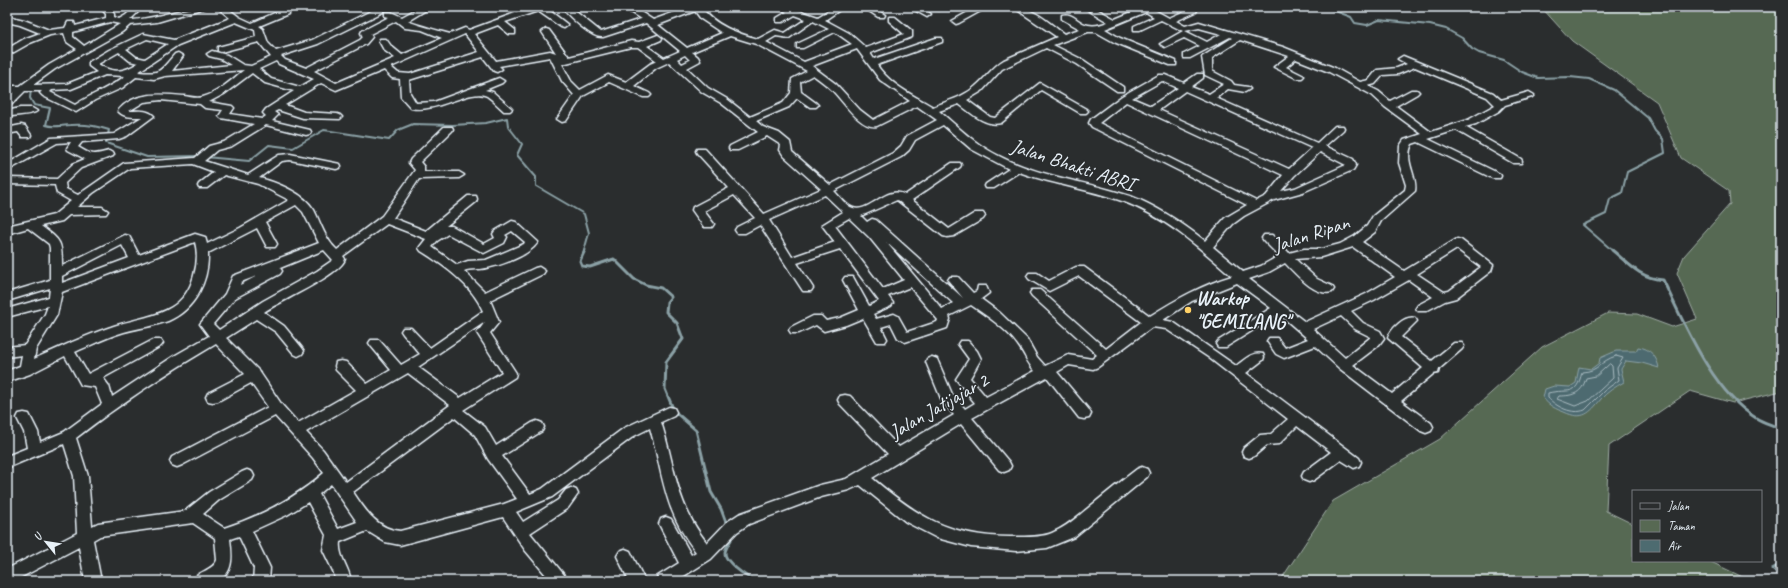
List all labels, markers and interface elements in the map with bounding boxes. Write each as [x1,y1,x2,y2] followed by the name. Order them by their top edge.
[1007,133,1142,198] street label: Jalan Bhakti ABRI
[1269,210,1353,258] street label: Jalan Ripan
[1196,286,1294,334] place label: Warkop "GEMILANG"
[1183,305,1193,315] marker: Warkop "GEMILANG"
[884,367,995,445] street label: Jalan Jatijajar 2
[1632,490,1762,562] legend
[1667,498,1690,514] text: Jalan
[1668,518,1695,534] text: Taman
[26,522,66,562] north arrow
[30,529,46,543] text: U
[1668,538,1682,554] text: Air

